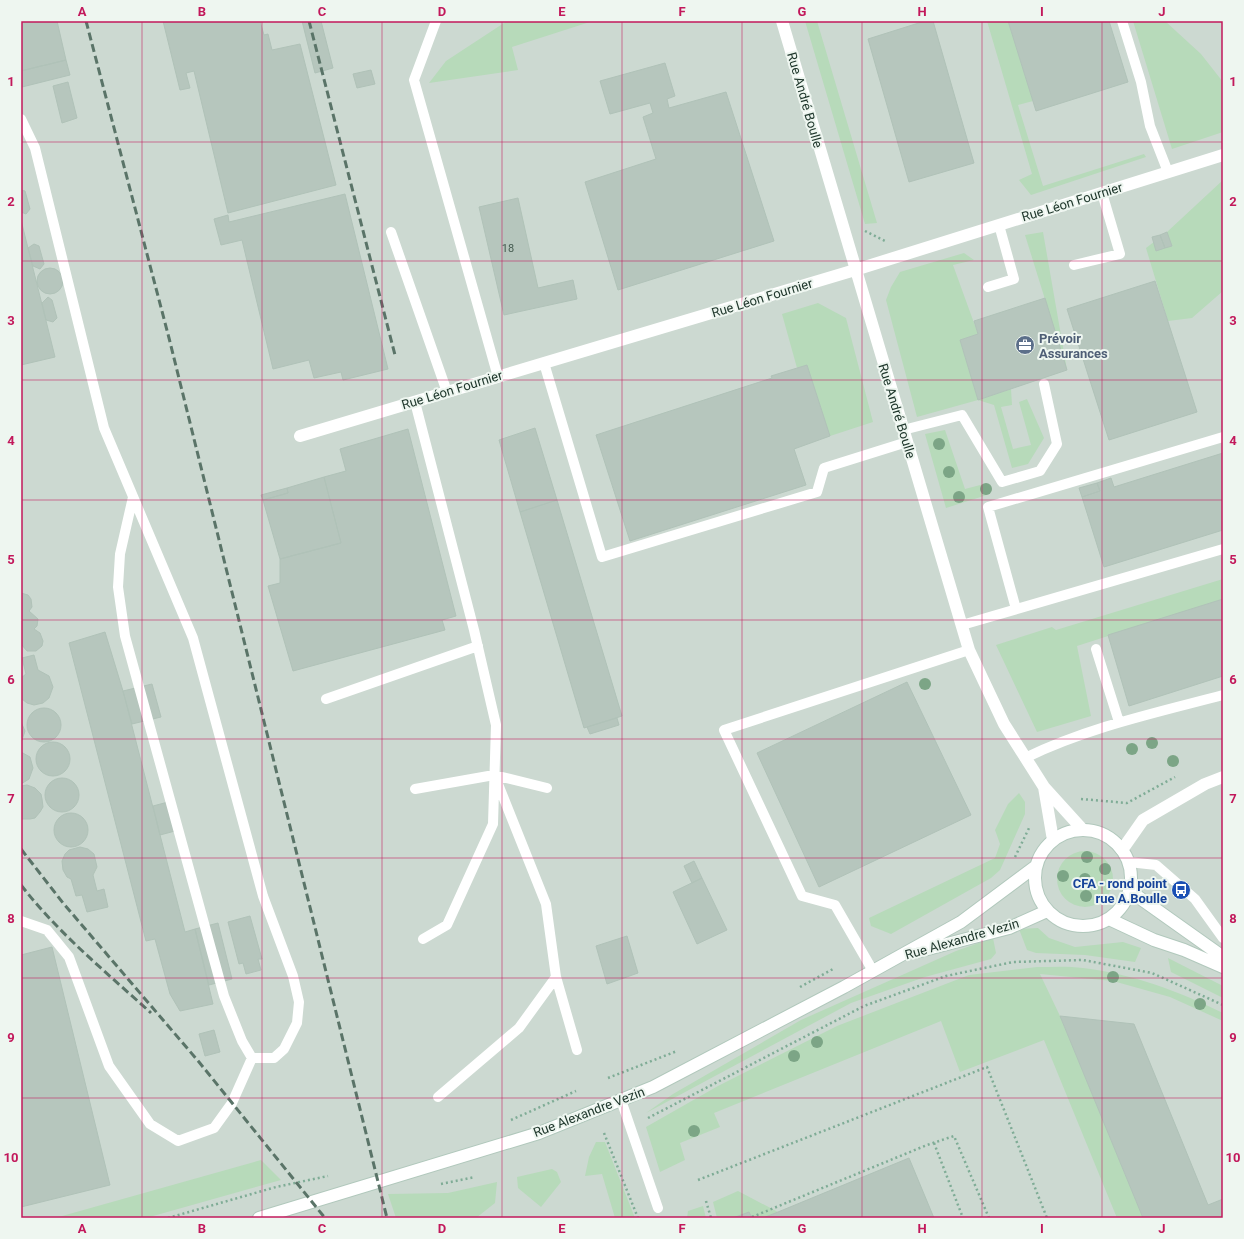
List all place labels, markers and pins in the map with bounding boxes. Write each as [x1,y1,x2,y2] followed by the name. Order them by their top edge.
[1039,331,1108,361] place label: Prévoir Assurances
[1014,334,1036,356] office icon: Prévoir Assurances
[1073,876,1168,906] place label: CFA - rond point rue A.Boulle
[1170,879,1192,901] bus stop icon: CFA - rond point rue A.Boulle

